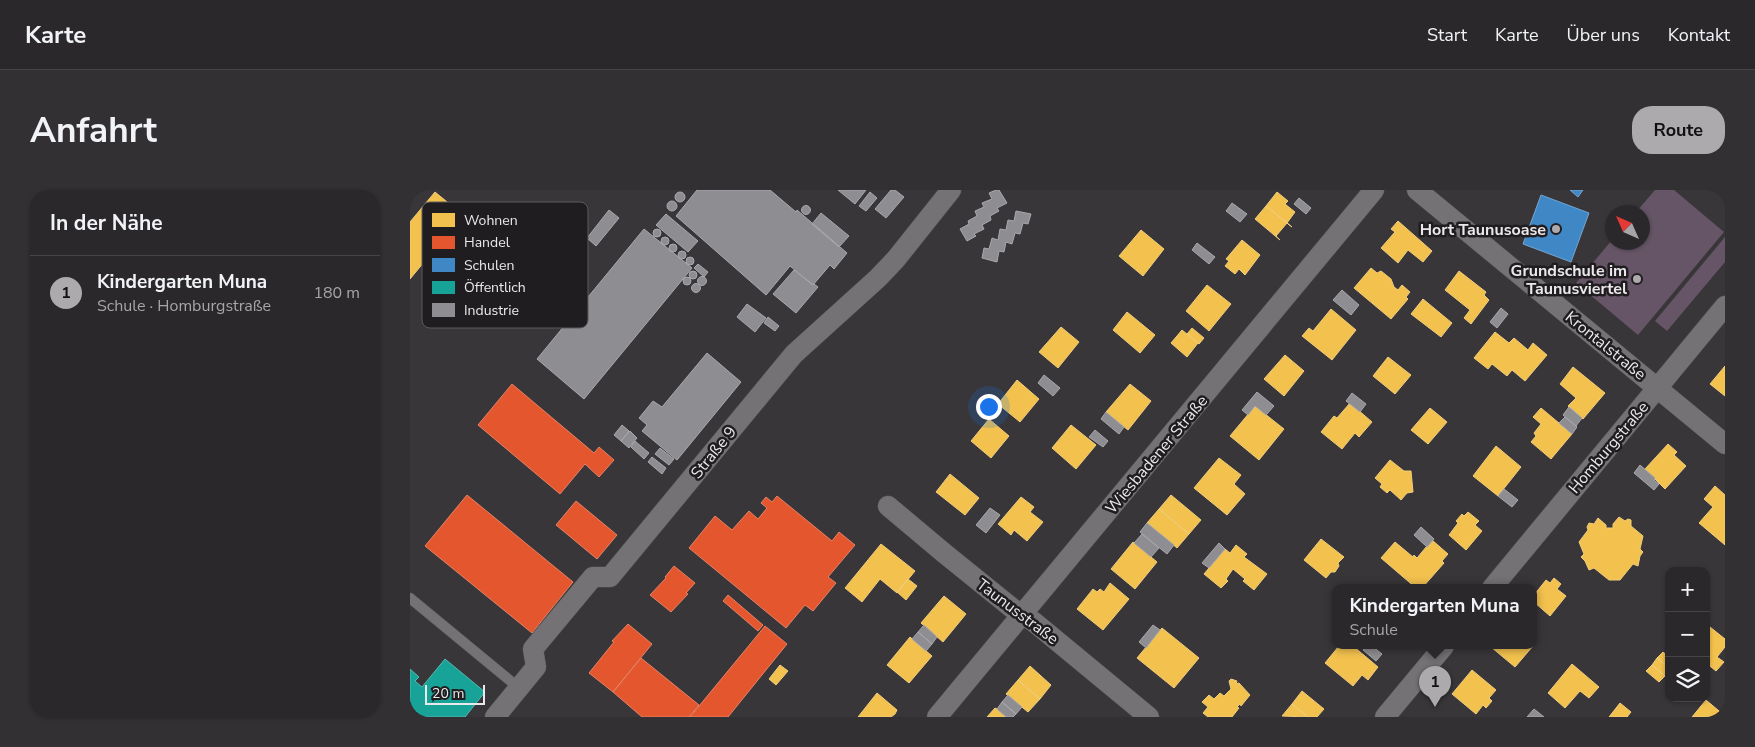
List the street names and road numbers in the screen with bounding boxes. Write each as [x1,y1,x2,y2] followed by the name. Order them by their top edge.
[1560,306,1650,385] street label: Krontalstraße
[1101,391,1213,519] street label: Wiesbadener Straße
[1564,397,1654,498] street label: Homburgstraße
[686,422,742,483] street label: Straße 9
[972,574,1063,650] street label: Taunusstraße

